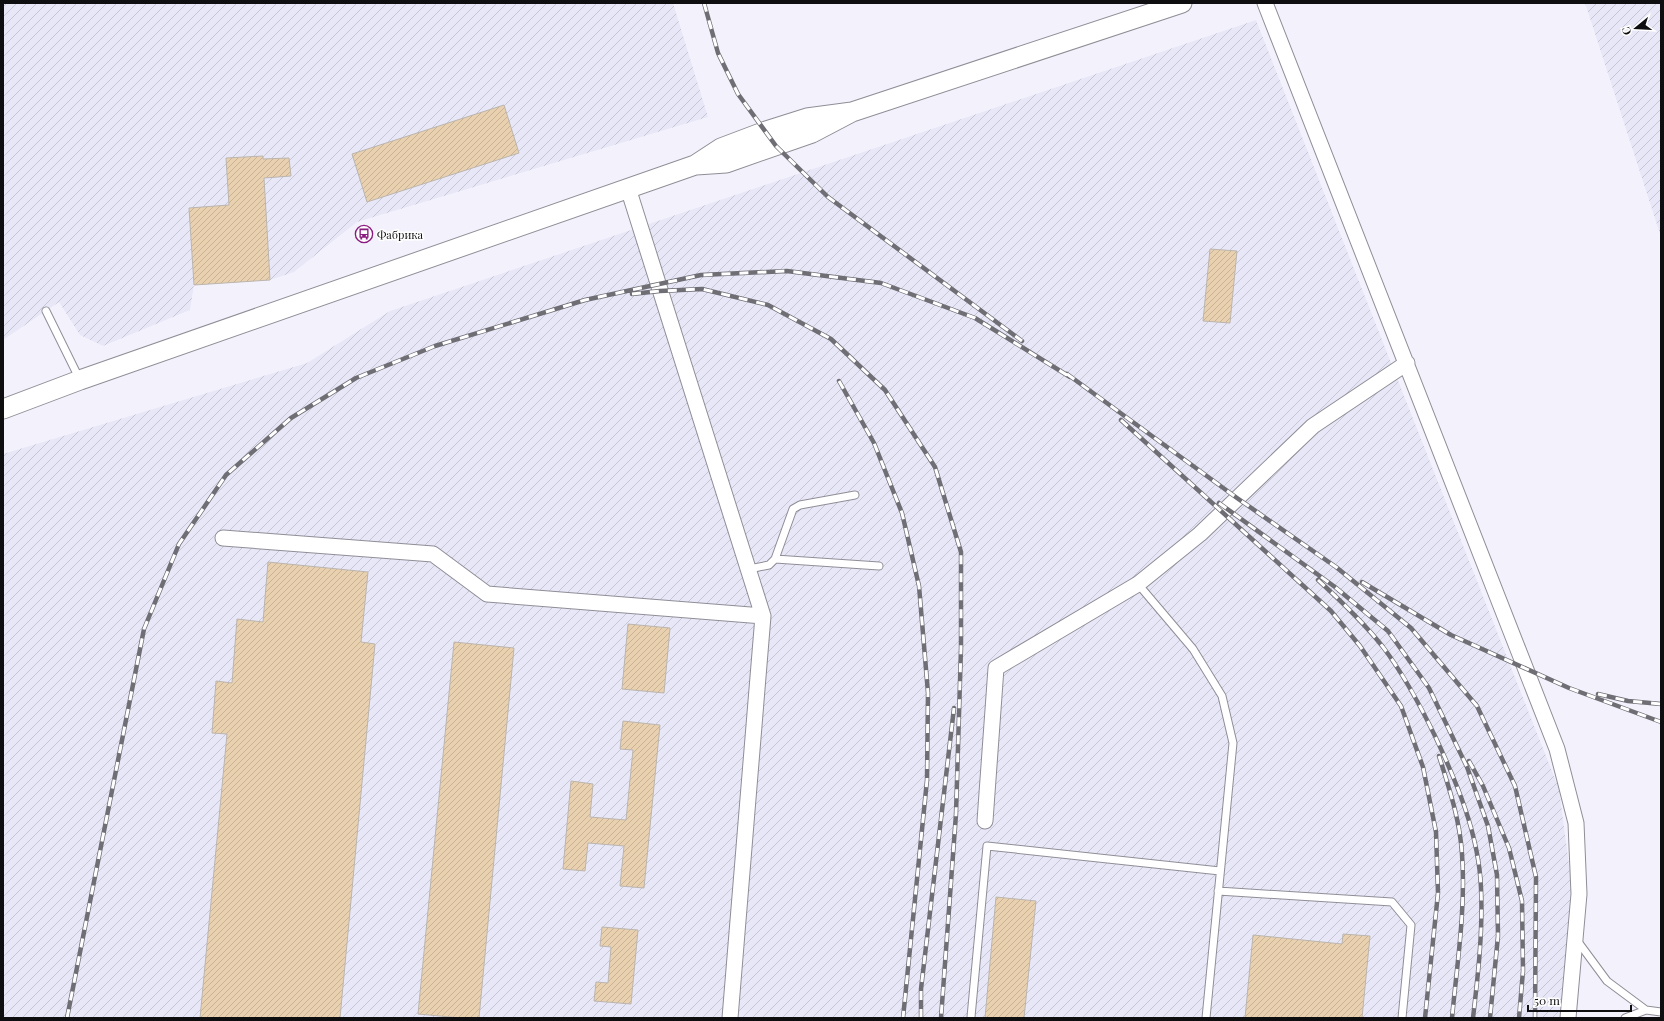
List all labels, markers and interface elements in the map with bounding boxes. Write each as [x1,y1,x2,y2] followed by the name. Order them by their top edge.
[1616,8,1656,48] north arrow
[1618,25,1634,37] text: С
[354,224,374,244] bus stop icon: Фабрика
[377,227,424,242] place label: Фабрика
[1528,987,1631,1013] scale bar
[1534,992,1560,1008] text: 50 m

